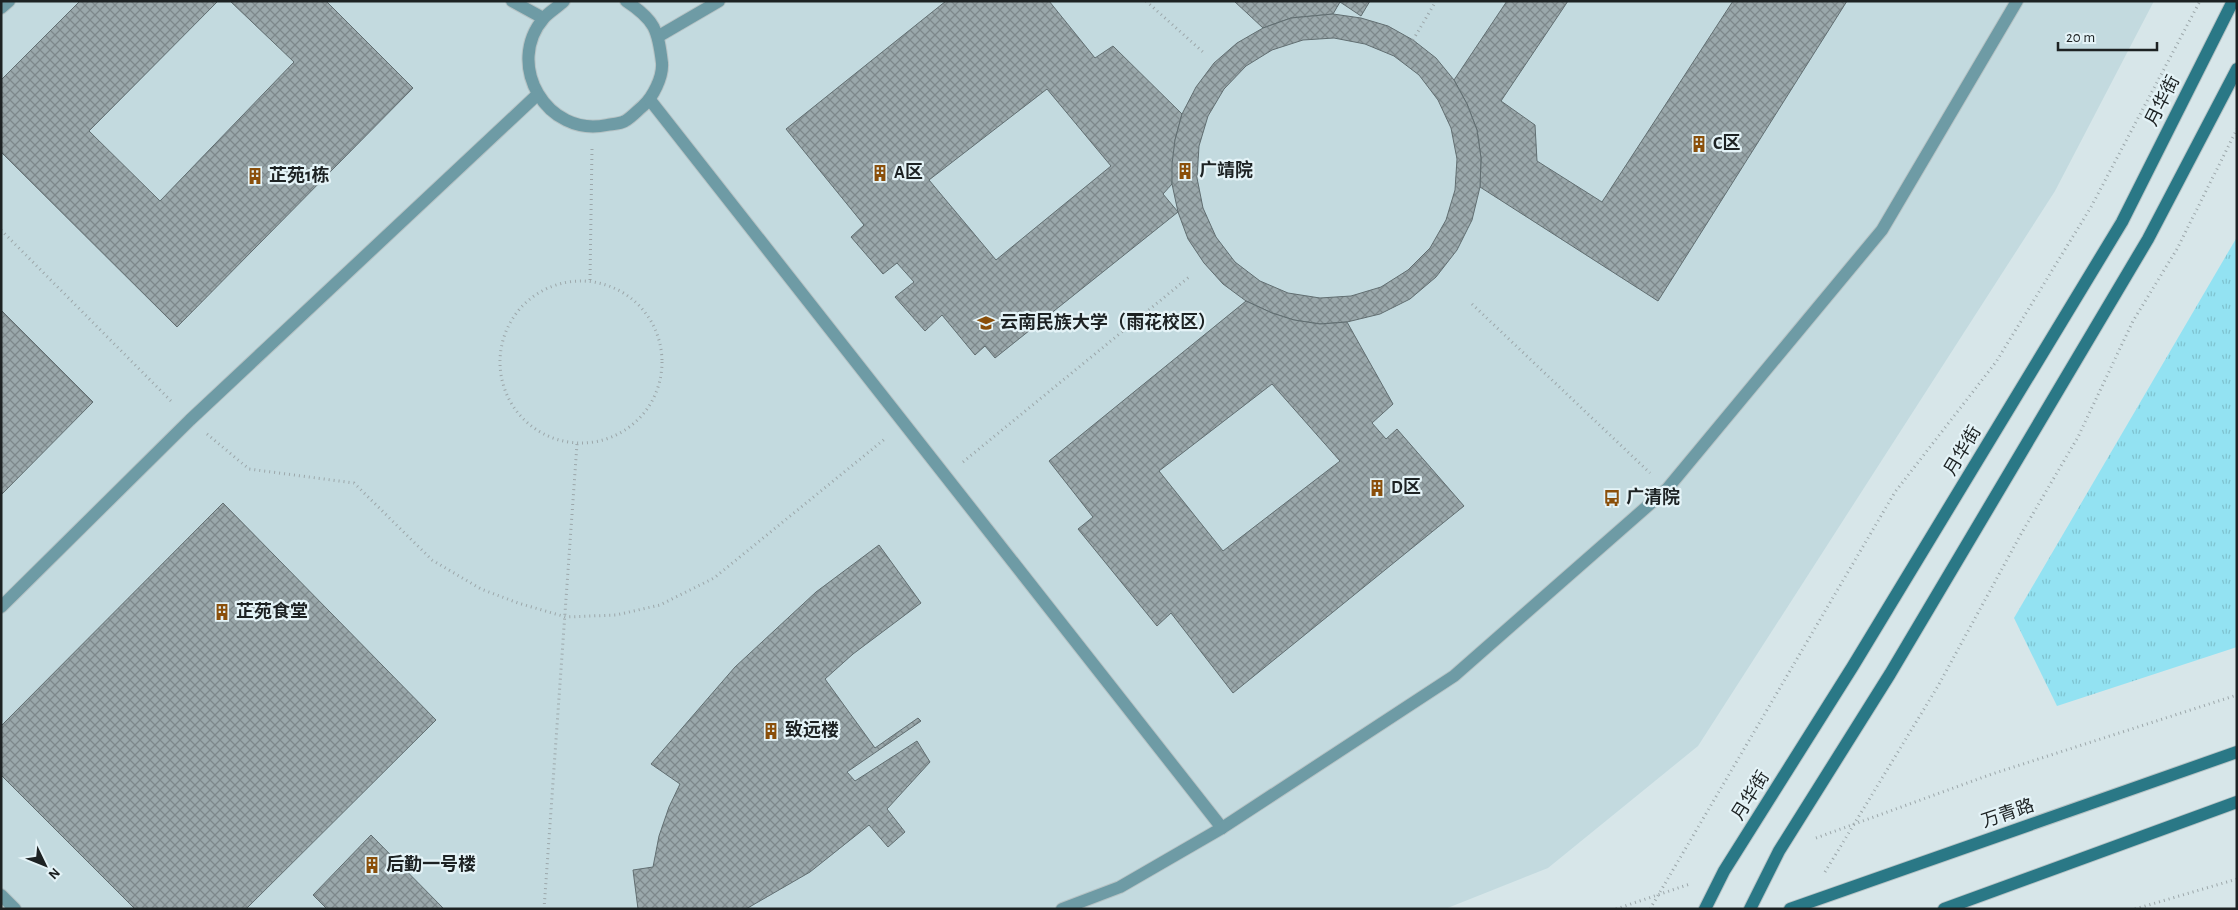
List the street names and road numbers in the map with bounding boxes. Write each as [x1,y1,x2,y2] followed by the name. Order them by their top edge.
[2141,72,2183,129] street label: 月华街
[1940,422,1985,479] street label: 月华街
[1727,767,1773,824] street label: 月华街
[1979,795,2036,831] street label: 万青路

